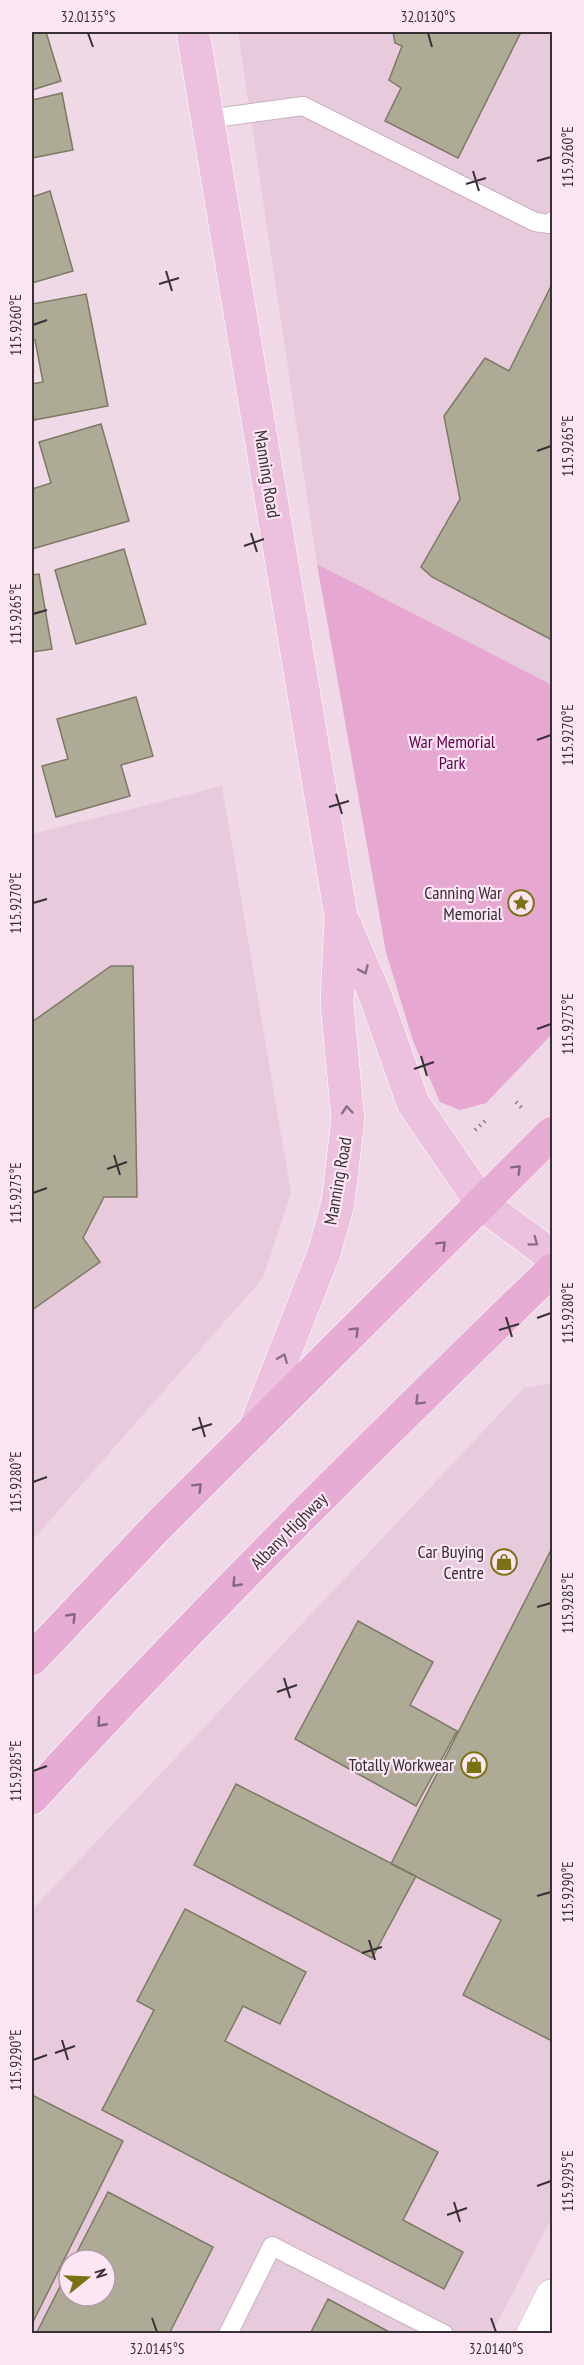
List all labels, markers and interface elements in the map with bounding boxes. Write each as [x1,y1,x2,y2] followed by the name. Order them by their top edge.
[61,7,115,26] text: 32.0135°S
[401,7,455,26] text: 32.0130°S
[558,126,577,188] text: 115.9260°E
[6,294,25,356] text: 115.9260°E
[558,415,577,477] text: 115.9265°E
[249,428,286,519] street label: Manning Road
[6,583,25,645] text: 115.9265°E
[558,704,577,766] text: 115.9270°E
[409,730,496,774] park label: War Memorial Park
[6,872,25,934] text: 115.9270°E
[424,881,503,925] place label: Canning War Memorial
[506,888,536,918] place icon: Canning War Memorial
[357,963,369,974] one-way arrow
[558,993,577,1055] text: 115.9275°E
[341,1105,354,1114] one-way arrow
[318,1135,357,1227] street label: Manning Road
[6,1162,25,1224] text: 115.9275°E
[510,1165,521,1176] one-way arrow
[528,1235,539,1246] one-way arrow
[434,1242,445,1253] one-way arrow
[558,1282,577,1344] text: 115.9280°E
[348,1328,359,1339] one-way arrow
[276,1353,288,1364] one-way arrow
[415,1393,426,1404] one-way arrow
[6,1451,25,1513] text: 115.9280°E
[190,1484,201,1495] one-way arrow
[245,1487,332,1574] street label: Albany Highway
[417,1540,484,1584] place label: Car Buying Centre
[489,1547,519,1577] shop icon: Car Buying Centre
[558,1572,577,1634] text: 115.9285°E
[233,1576,244,1587] one-way arrow
[65,1613,76,1624] one-way arrow
[97,1716,108,1727] one-way arrow
[6,1740,25,1802] text: 115.9285°E
[459,1750,489,1780] shop icon: Totally Workwear
[349,1753,454,1776] place label: Totally Workwear
[558,1861,577,1923] text: 115.9290°E
[6,2029,25,2091] text: 115.9290°E
[558,2150,577,2212] text: 115.9295°E
[57,2248,117,2308] north arrow
[90,2266,112,2281] text: N
[130,2339,184,2358] text: 32.0145°S
[469,2339,523,2358] text: 32.0140°S

